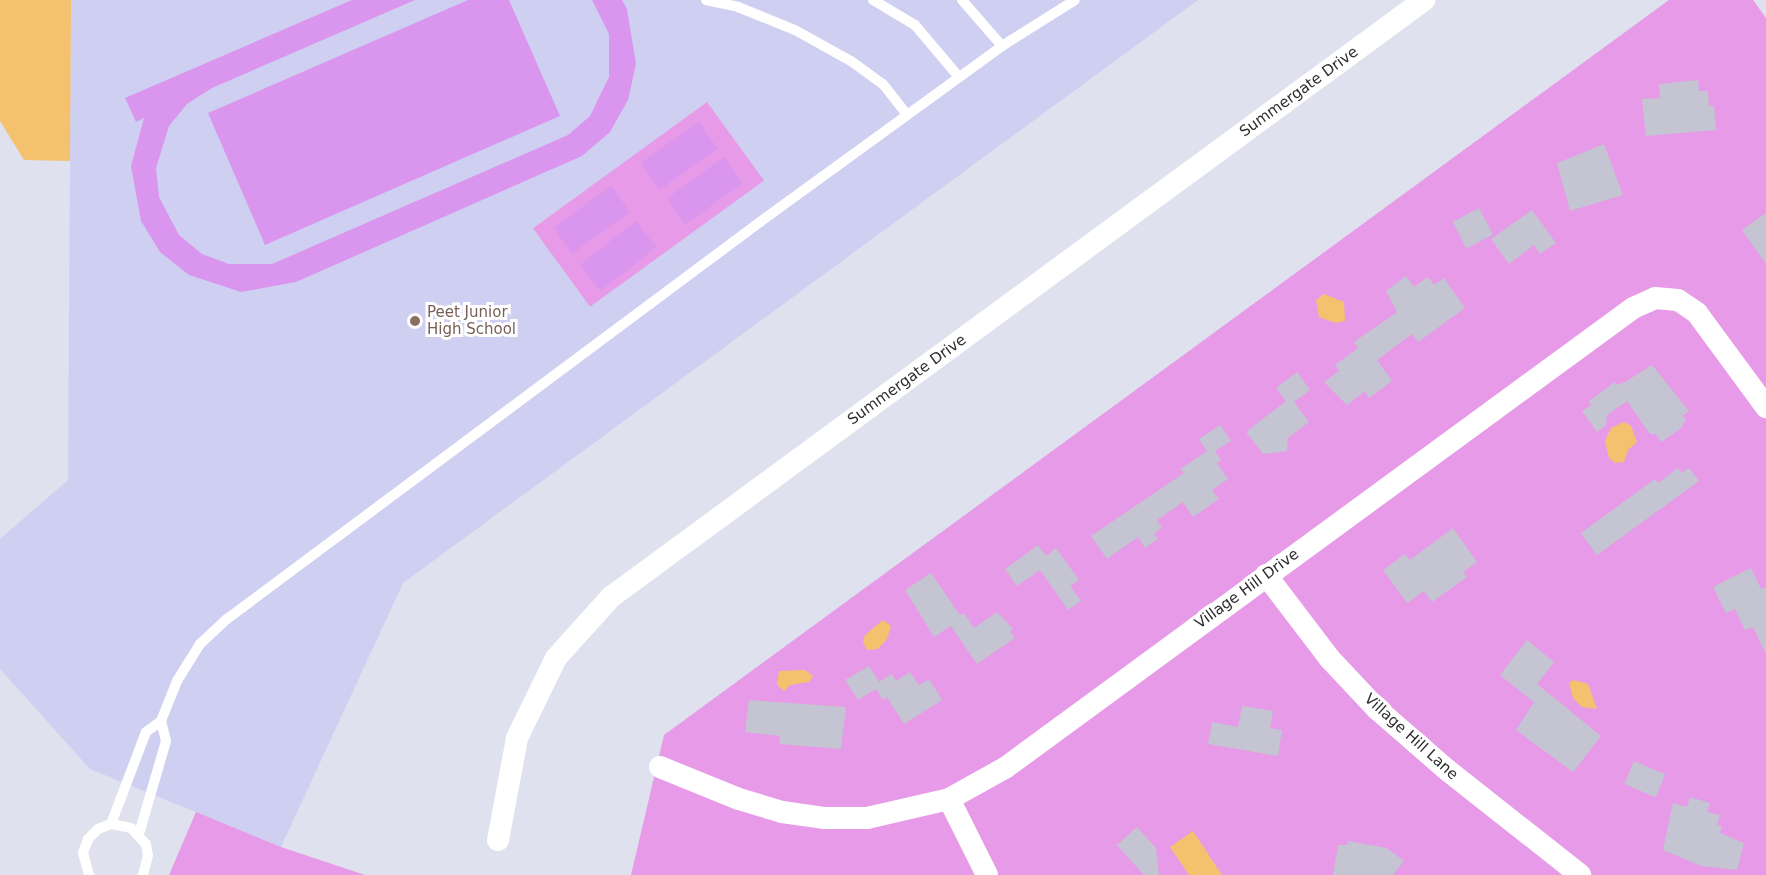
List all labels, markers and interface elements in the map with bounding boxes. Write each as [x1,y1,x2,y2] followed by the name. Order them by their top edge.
[1236,43,1362,141] street label: Summergate Drive
[427,303,516,338] place label: Peet Junior High School
[408,314,422,328] marker: Peet Junior High School
[844,331,970,429] street label: Summergate Drive
[1192,545,1302,633] street label: Village Hill Drive
[1360,690,1462,784] street label: Village Hill Lane

